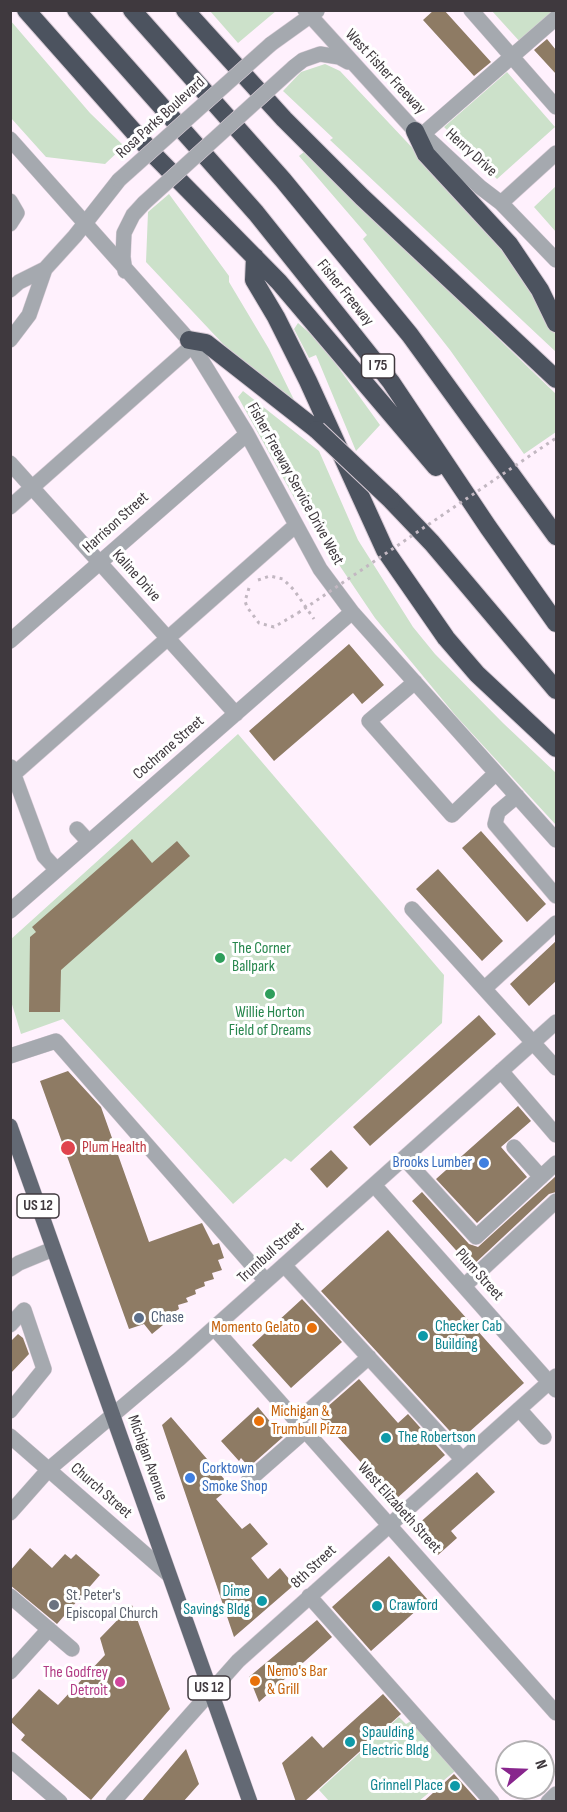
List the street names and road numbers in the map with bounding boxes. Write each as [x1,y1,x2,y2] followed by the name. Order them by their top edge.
[341,25,429,119] street label: West Fisher Freeway
[113,73,209,163] street label: Rosa Parks Boulevard
[441,125,501,181] street label: Henry Drive
[312,256,378,330] street label: Fisher Freeway
[362,354,394,378] road number: I 75
[242,400,348,568] street label: Fisher Freeway Service Drive West
[79,488,153,558] street label: Harrison Street
[108,546,164,606] street label: Kaline Drive
[130,712,208,784] street label: Cochrane Street
[17,1194,59,1218] road number: US 12
[234,1218,308,1288] street label: Trumbull Street
[451,1245,507,1305] street label: Plum Street
[123,1413,171,1503] street label: Michigan Avenue
[66,1459,136,1523] street label: Church Street
[353,1459,445,1557] street label: West Elizabeth Street
[287,1541,341,1593] street label: 8th Street
[188,1676,230,1700] road number: US 12

